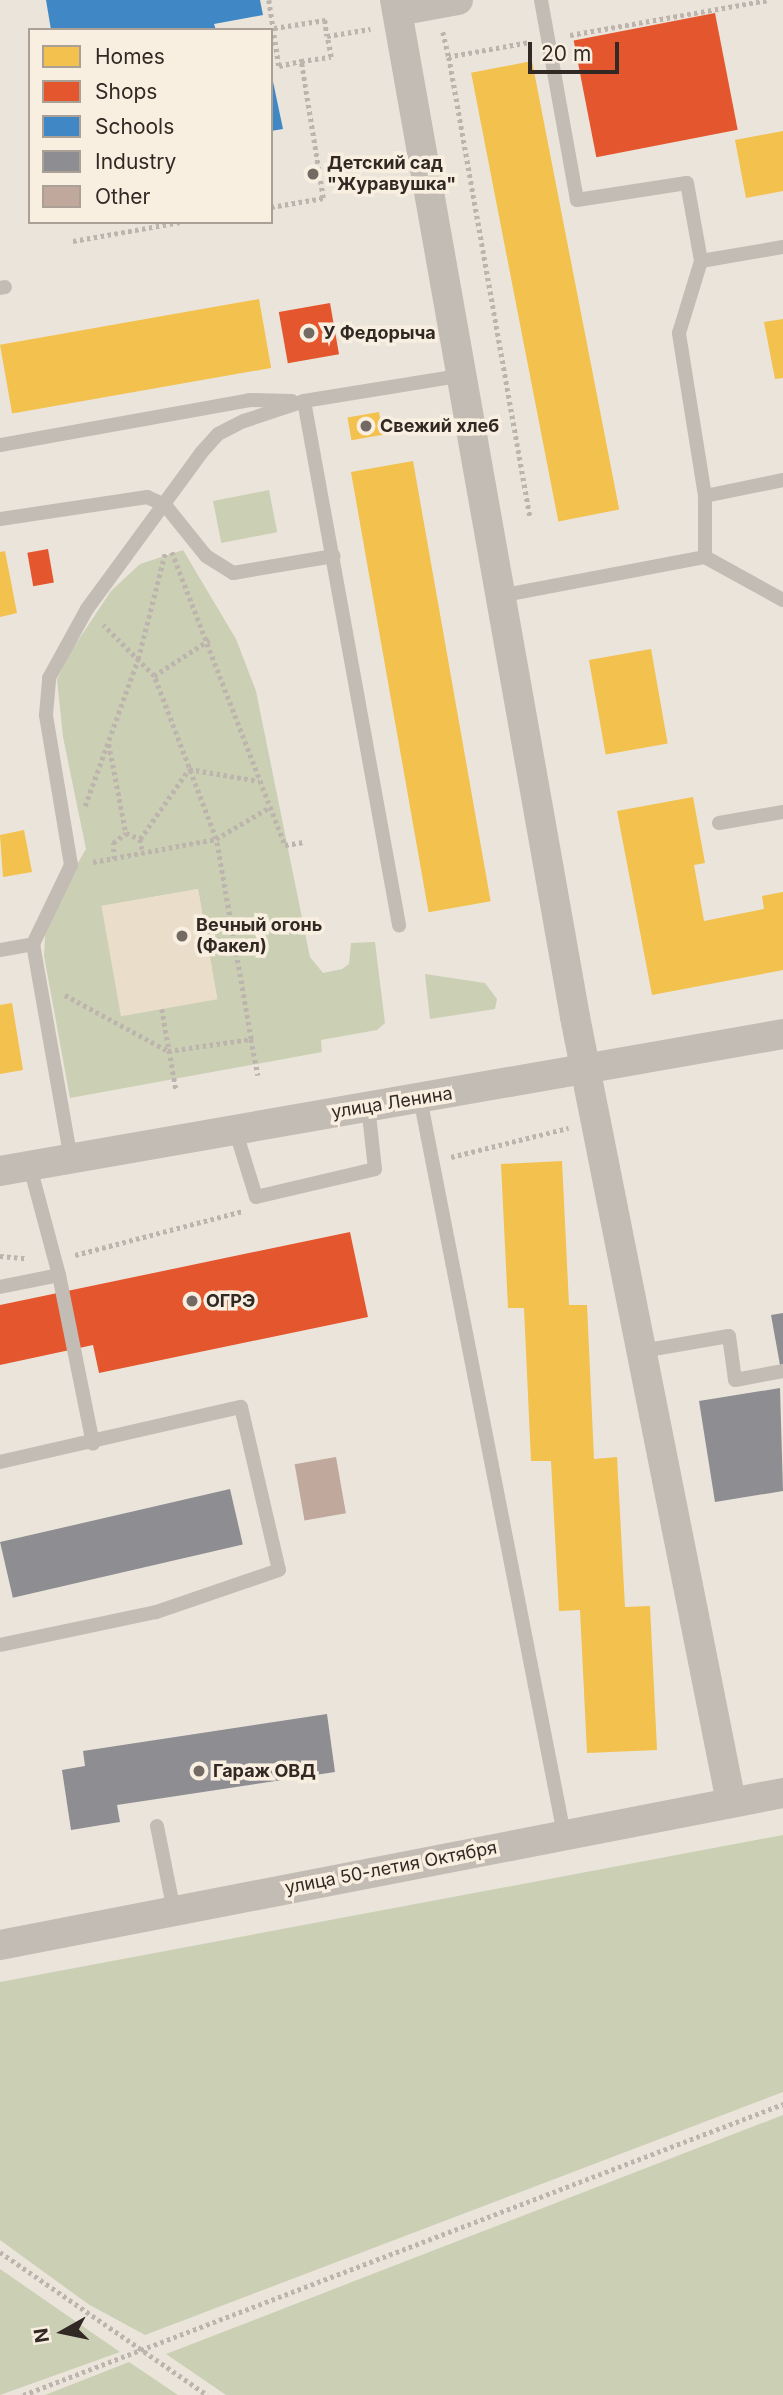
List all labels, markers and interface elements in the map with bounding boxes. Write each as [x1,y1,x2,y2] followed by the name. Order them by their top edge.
[28,28,273,224] legend
[531,28,622,72] scale bar
[541,41,591,66] text: 20 m
[95,44,165,69] text: Homes
[95,79,157,104] text: Shops
[95,114,174,139] text: Schools
[95,149,176,174] text: Industry
[327,153,456,196] place label: Детский сад "Журавушка"
[305,166,321,182] marker: Детский сад "Журавушка"
[95,184,151,209] text: Other
[323,322,436,344] place label: У Федорыча
[301,325,317,341] marker: У Федорыча
[380,415,499,437] place label: Свежий хлеб
[358,418,374,434] marker: Свежий хлеб
[196,915,322,958] place label: Вечный огонь (Факел)
[174,928,190,944] marker: Вечный огонь (Факел)
[330,1083,454,1123] street label: улица Ленина
[206,1290,255,1312] place label: ОГРЭ
[184,1293,200,1309] marker: ОГРЭ
[213,1760,316,1782] place label: Гараж ОВД
[191,1763,207,1779] marker: Гараж ОВД
[283,1837,499,1899] street label: улица 50-летия Октября
[28,2297,98,2367] north arrow
[29,2326,54,2344] text: N

